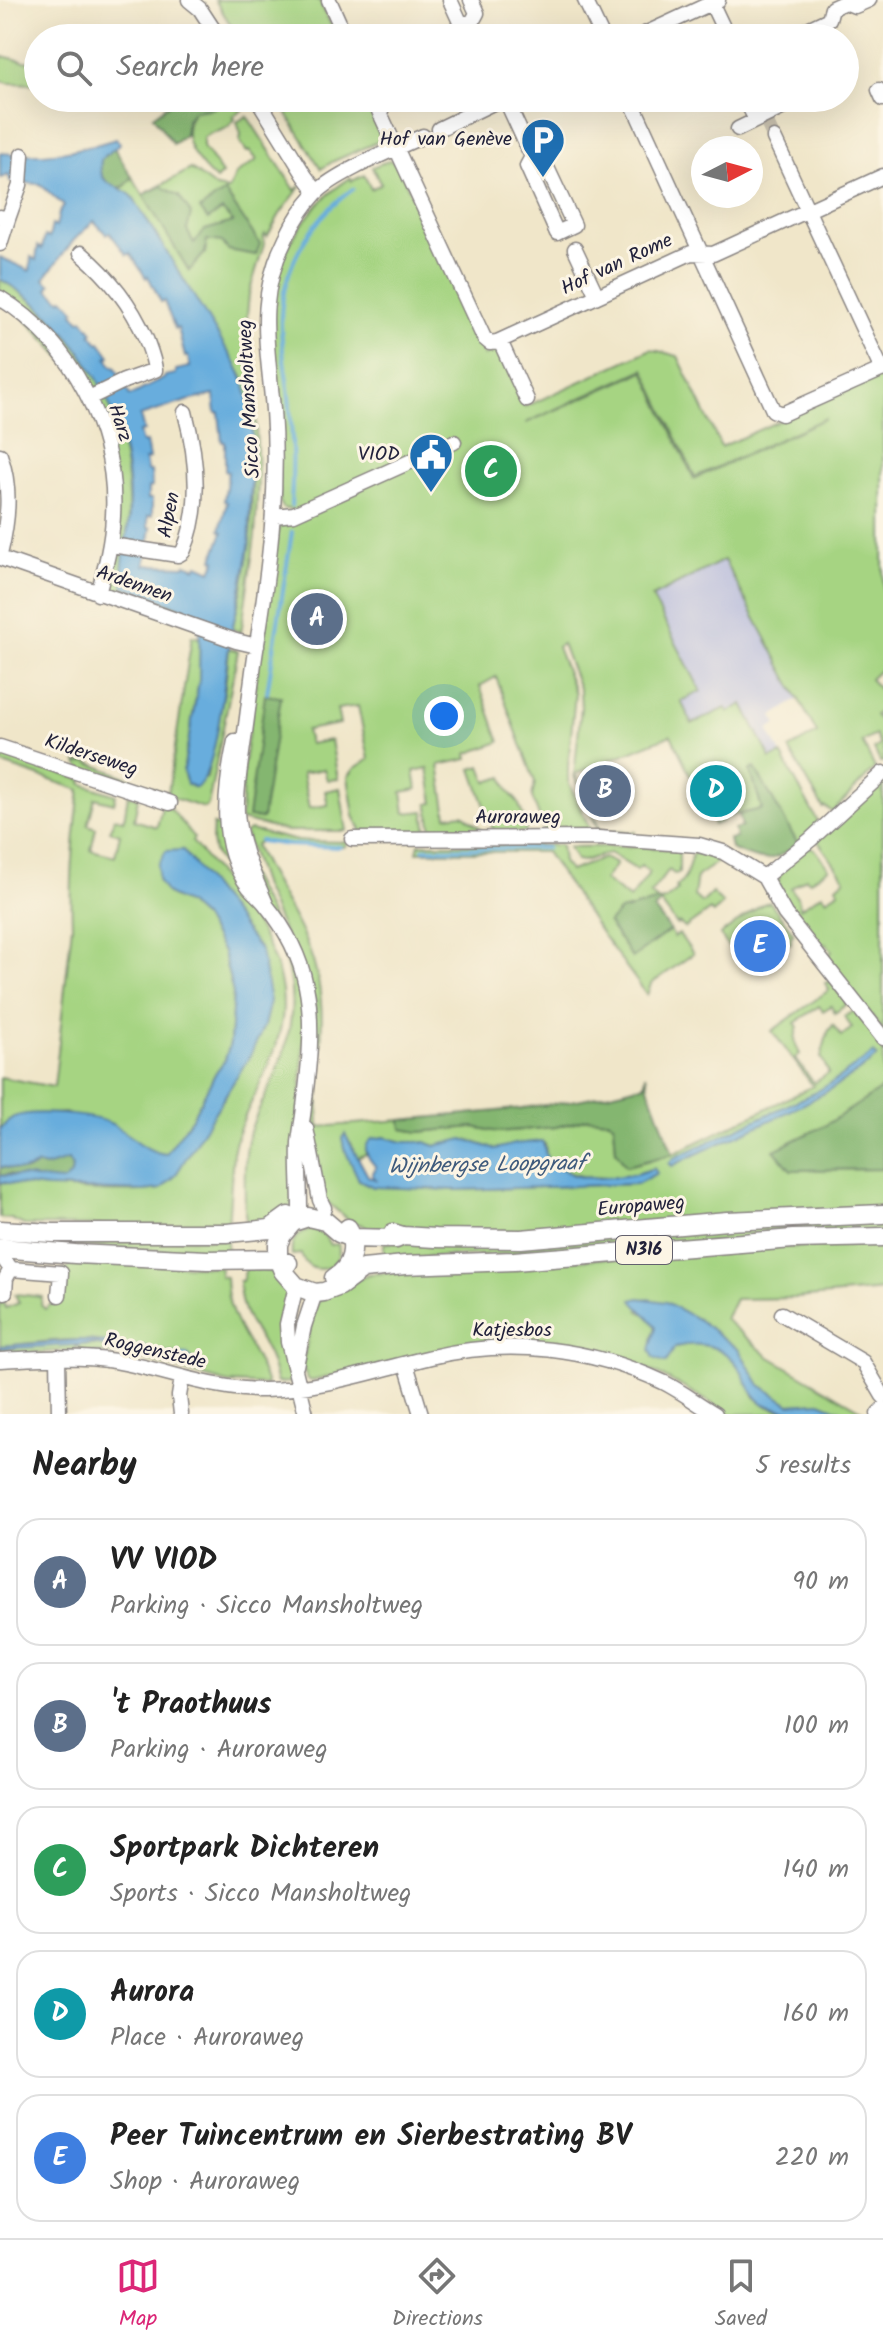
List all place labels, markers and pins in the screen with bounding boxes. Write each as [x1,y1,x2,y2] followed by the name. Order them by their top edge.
[519,116,567,179] parking icon: Hof van Genève
[379,124,512,156] place label: Hof van Genève
[407,431,455,494] public building icon: VIOD
[358,439,400,471] place label: VIOD
[465,441,517,501] pin: C
[291,589,343,649] pin: A
[579,761,631,821] pin: B
[690,761,742,821] pin: D
[734,916,786,976] pin: E

